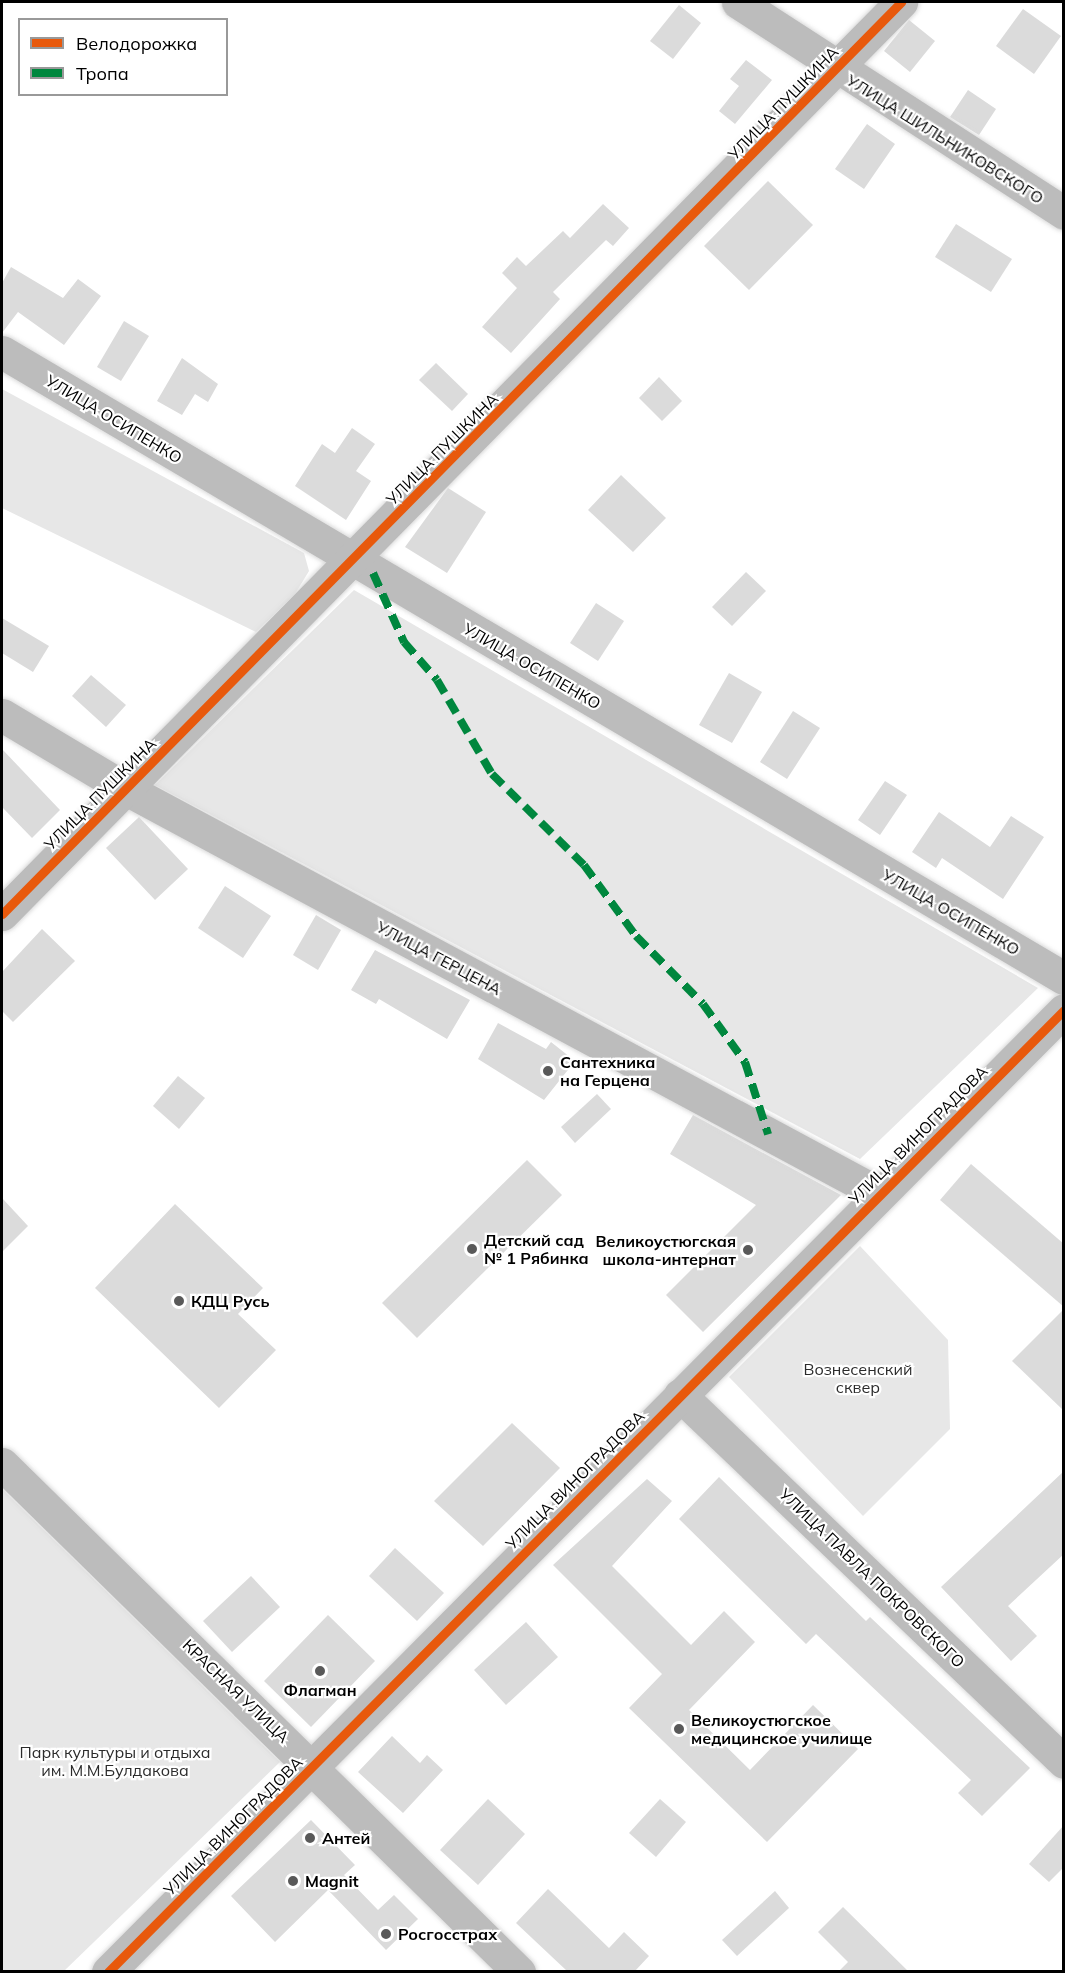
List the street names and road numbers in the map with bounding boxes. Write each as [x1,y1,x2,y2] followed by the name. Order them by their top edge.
[724,42,842,164] street label: УЛИЦА ПУШКИНА
[843,70,1047,208] street label: УЛИЦА ШИЛЬНИКОВСКОГО
[42,371,186,467] street label: УЛИЦА ОСИПЕНКО
[382,389,502,509] street label: УЛИЦА ПУШКИНА
[460,619,604,713] street label: УЛИЦА ОСИПЕНКО
[40,734,160,854] street label: УЛИЦА ПУШКИНА
[879,865,1023,959] street label: УЛИЦА ОСИПЕНКО
[373,917,505,999] street label: УЛИЦА ГЕРЦЕНА
[845,1062,991,1208] street label: УЛИЦА ВИНОГРАДОВА
[502,1407,648,1553] street label: УЛИЦА ВИНОГРАДОВА
[775,1484,969,1672] street label: УЛИЦА ПАВЛА ПОКРОВСКОГО
[179,1635,293,1747] street label: КРАСНАЯ УЛИЦА
[160,1753,306,1899] street label: УЛИЦА ВИНОГРАДОВА

